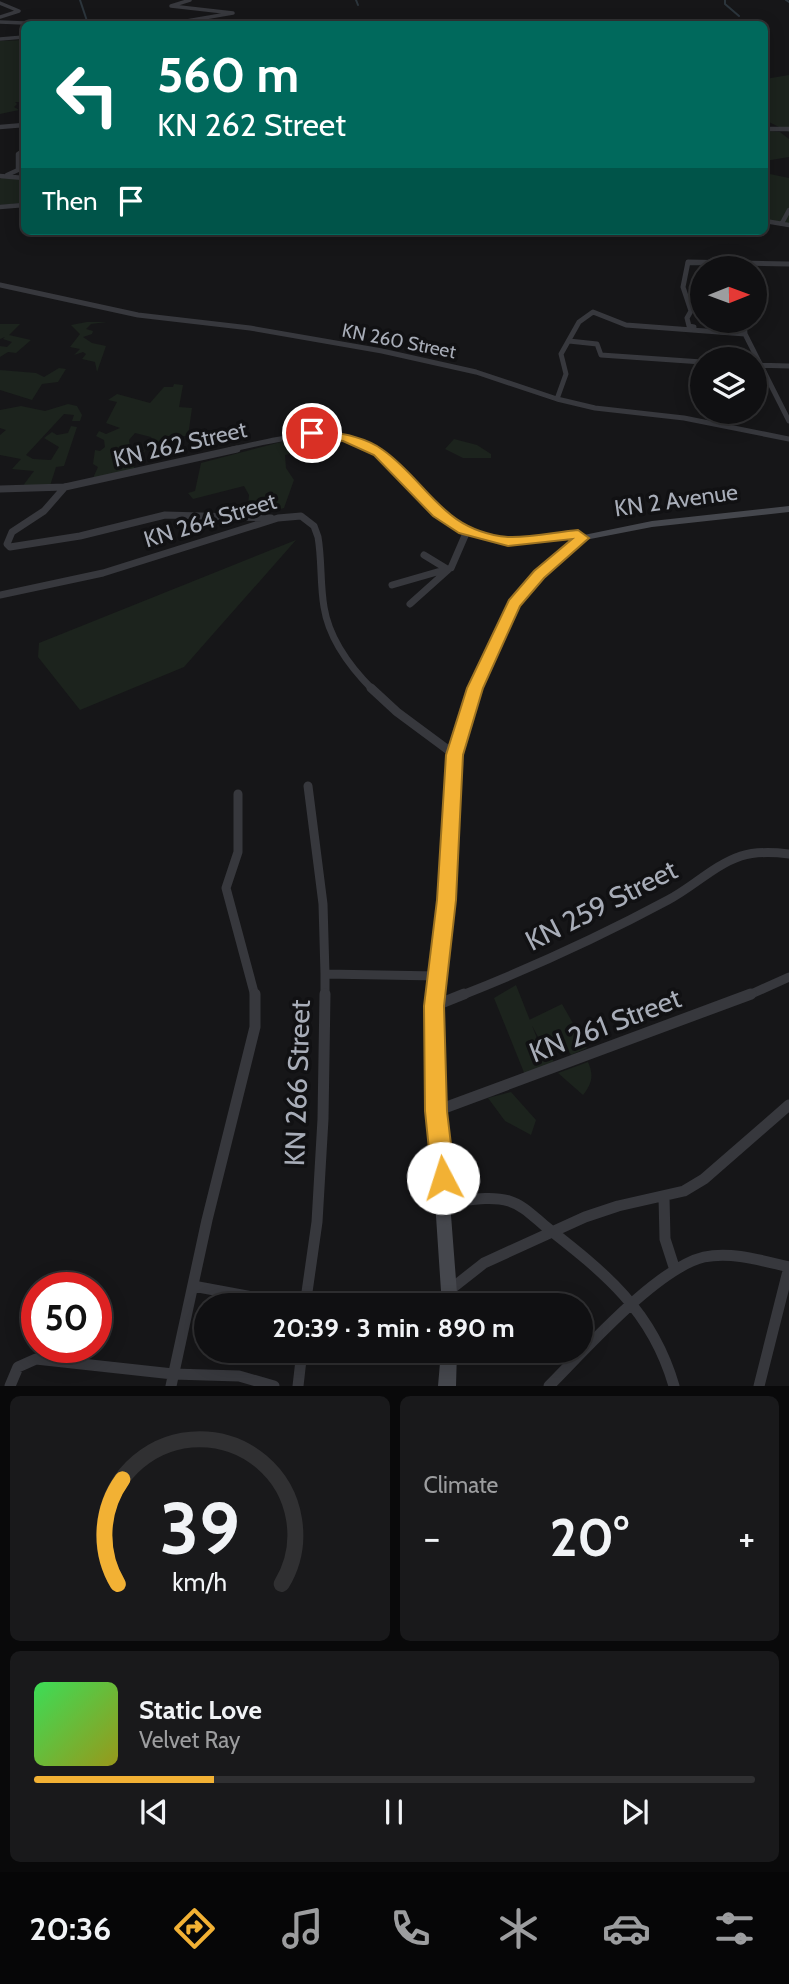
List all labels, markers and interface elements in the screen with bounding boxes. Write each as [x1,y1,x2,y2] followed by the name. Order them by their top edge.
[157,45,299,104] text: 560 m
[42,49,133,140] icon: left
[157,105,346,144] text: KN 262 Street
[112,182,150,220] icon: arrive
[42,185,98,217] text: Then
[690,256,766,332] north arrow
[690,256,767,424] map controls
[340,319,458,363] street label: KN 260 Street
[690,347,767,424] button: layers
[282,403,342,463] pin
[293,414,331,452] icon: arrive
[111,415,250,473] street label: KN 262 Street
[612,477,740,523] street label: KN 2 Avenue
[140,487,280,553] street label: KN 264 Street
[519,852,683,958] street label: KN 259 Street
[524,981,686,1069] street label: KN 261 Street
[277,999,317,1167] street label: KN 266 Street
[406,1141,480,1215] position arrow
[21,1272,112,1363] speed limit sign: 50
[272,1312,515,1344] text: 20:39 · 3 min · 890 m
[424,1471,498,1499] text: Climate
[160,1485,240,1573] text: 39
[550,1506,629,1569] text: 20°
[424,1514,440,1561] text: −
[738,1514,755,1561] text: +
[172,1567,227,1597] text: km/h
[139,1694,262,1726] text: Static Love
[139,1726,240,1754] text: Velvet Ray
[135,1793,173,1831] icon: previous
[375,1793,413,1831] icon: pause
[616,1793,654,1831] icon: next
[170,1904,219,1953] icon: directions
[278,1904,327,1953] icon: music
[386,1904,435,1953] icon: phone
[494,1904,543,1953] icon: climate
[602,1904,651,1953] icon: car
[710,1904,759,1953] icon: filters
[30,1909,111,1948] text: 20:36

